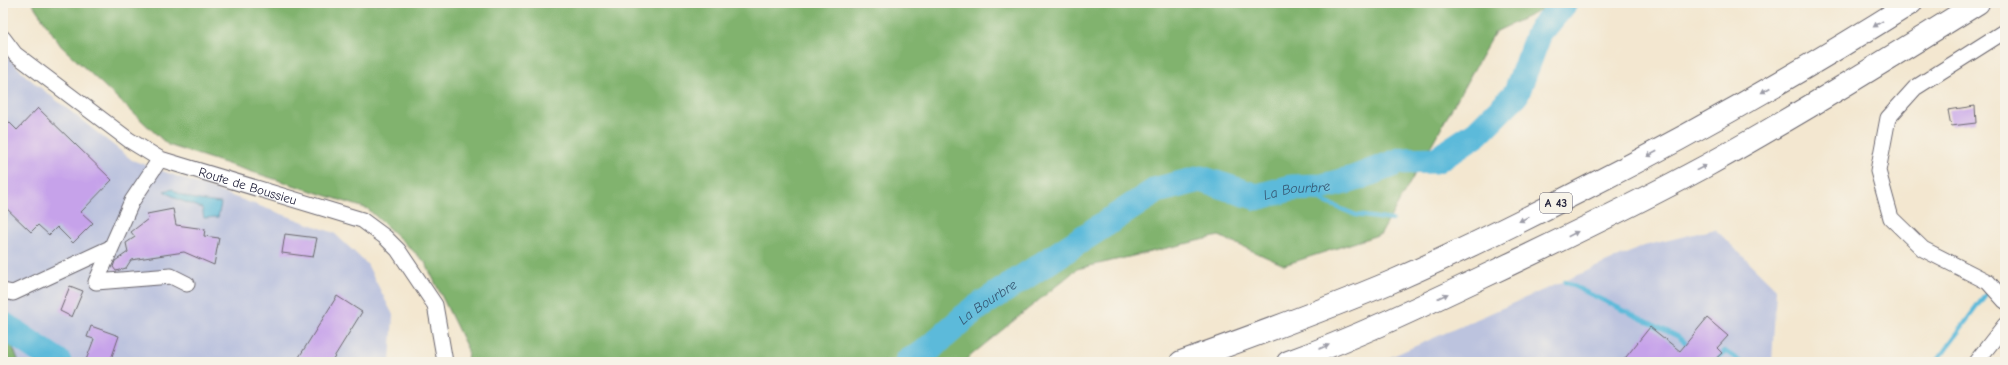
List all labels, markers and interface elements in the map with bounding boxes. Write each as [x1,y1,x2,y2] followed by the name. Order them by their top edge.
[1873,20,1883,28] one-way arrow
[1760,86,1772,93] one-way arrow
[1647,150,1658,157] one-way arrow
[197,164,299,207] street label: Route de Boussieu
[1695,165,1707,171] one-way arrow
[1261,177,1332,203] water label: La Bourbre
[1540,193,1572,213] road number: A 43
[1519,216,1530,223] one-way arrow
[1567,231,1579,237] one-way arrow
[954,276,1020,328] water label: La Bourbre
[1437,293,1449,299] one-way arrow
[1318,344,1330,350] one-way arrow

